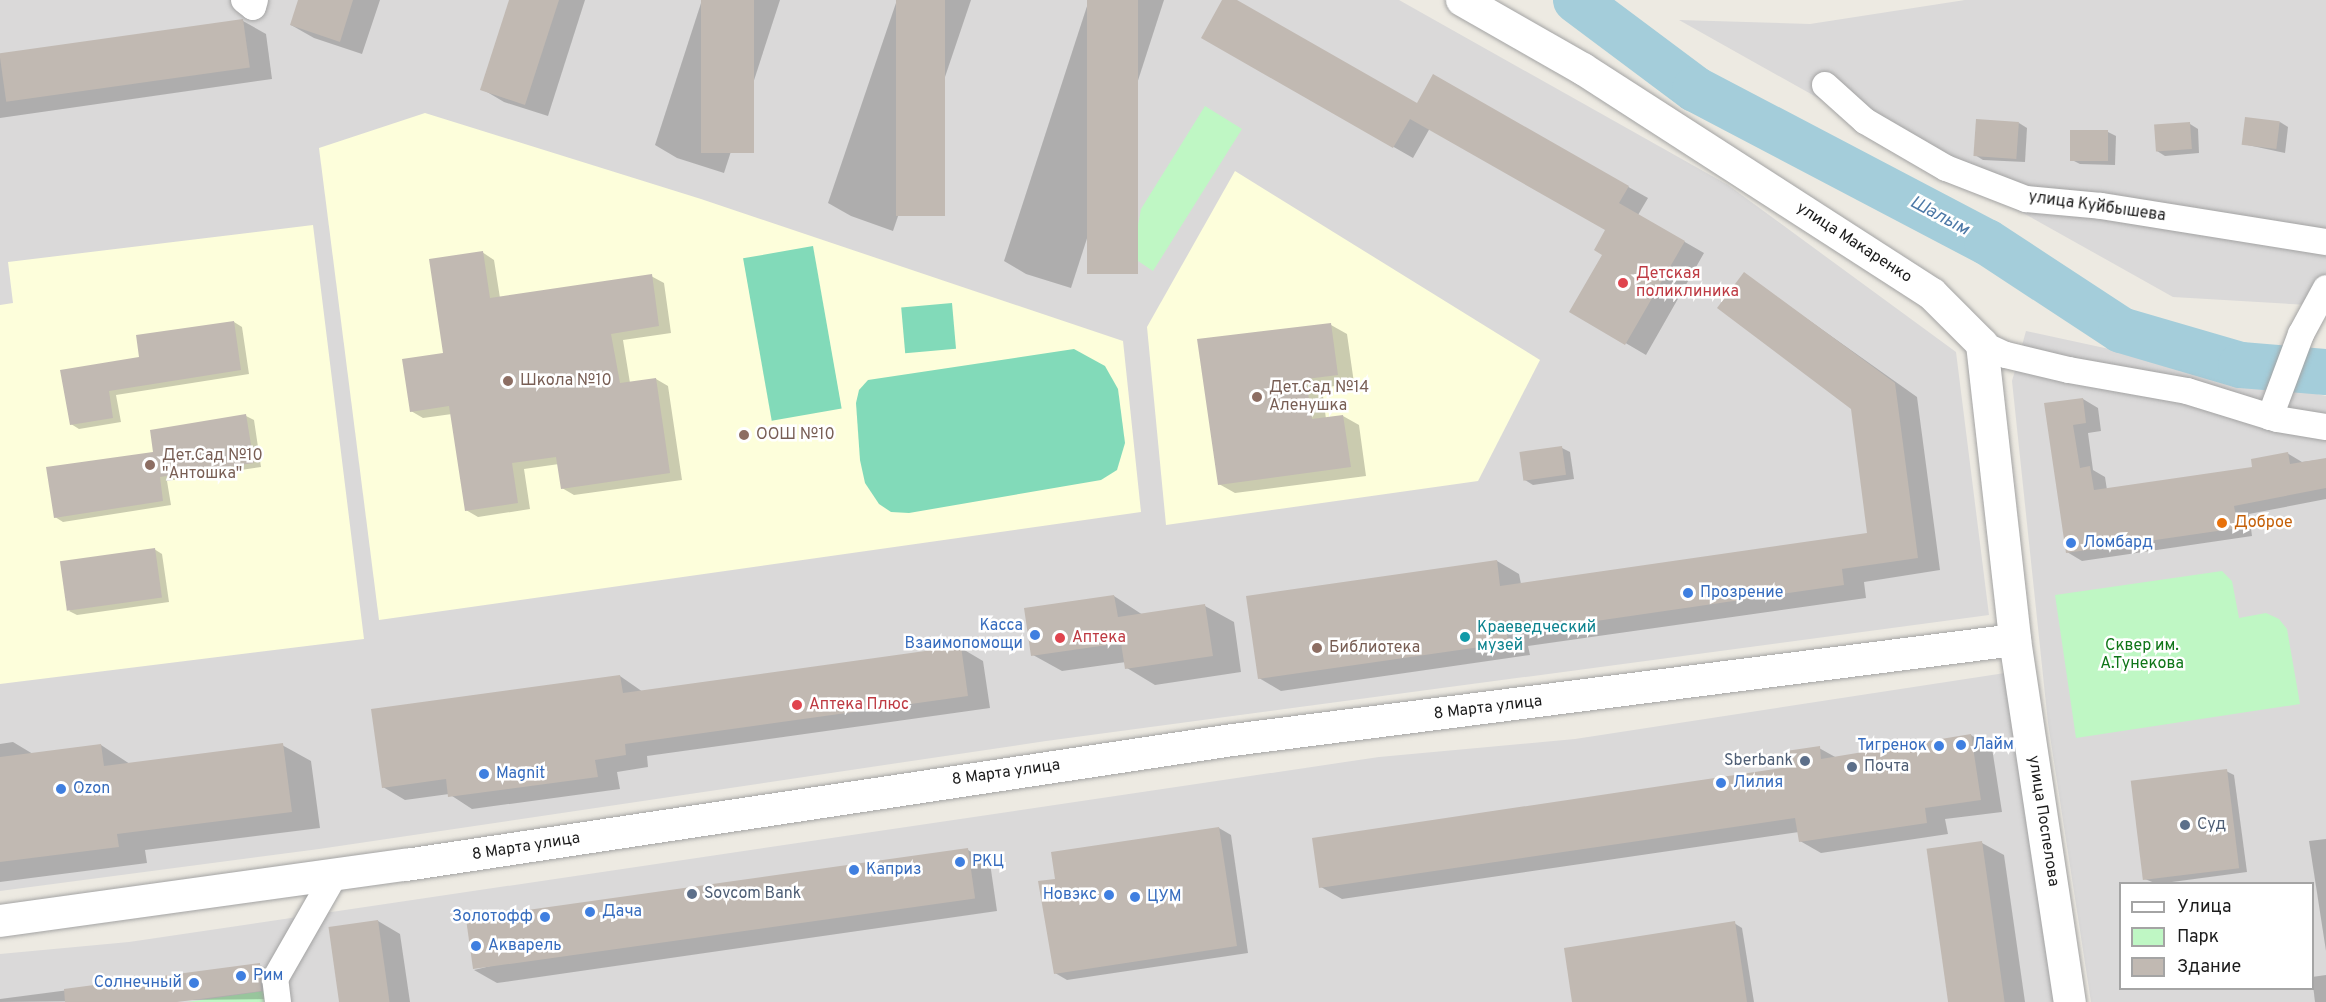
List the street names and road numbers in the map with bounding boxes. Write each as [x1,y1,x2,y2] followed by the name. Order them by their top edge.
[2027,188,2167,226] street label: улица Куйбышева
[1793,199,1915,287] street label: улица Макаренко
[1433,692,1543,724] street label: 8 Марта улица
[2023,754,2063,888] street label: улица Поспелова
[951,756,1061,790] street label: 8 Марта улица
[471,829,581,865] street label: 8 Марта улица

